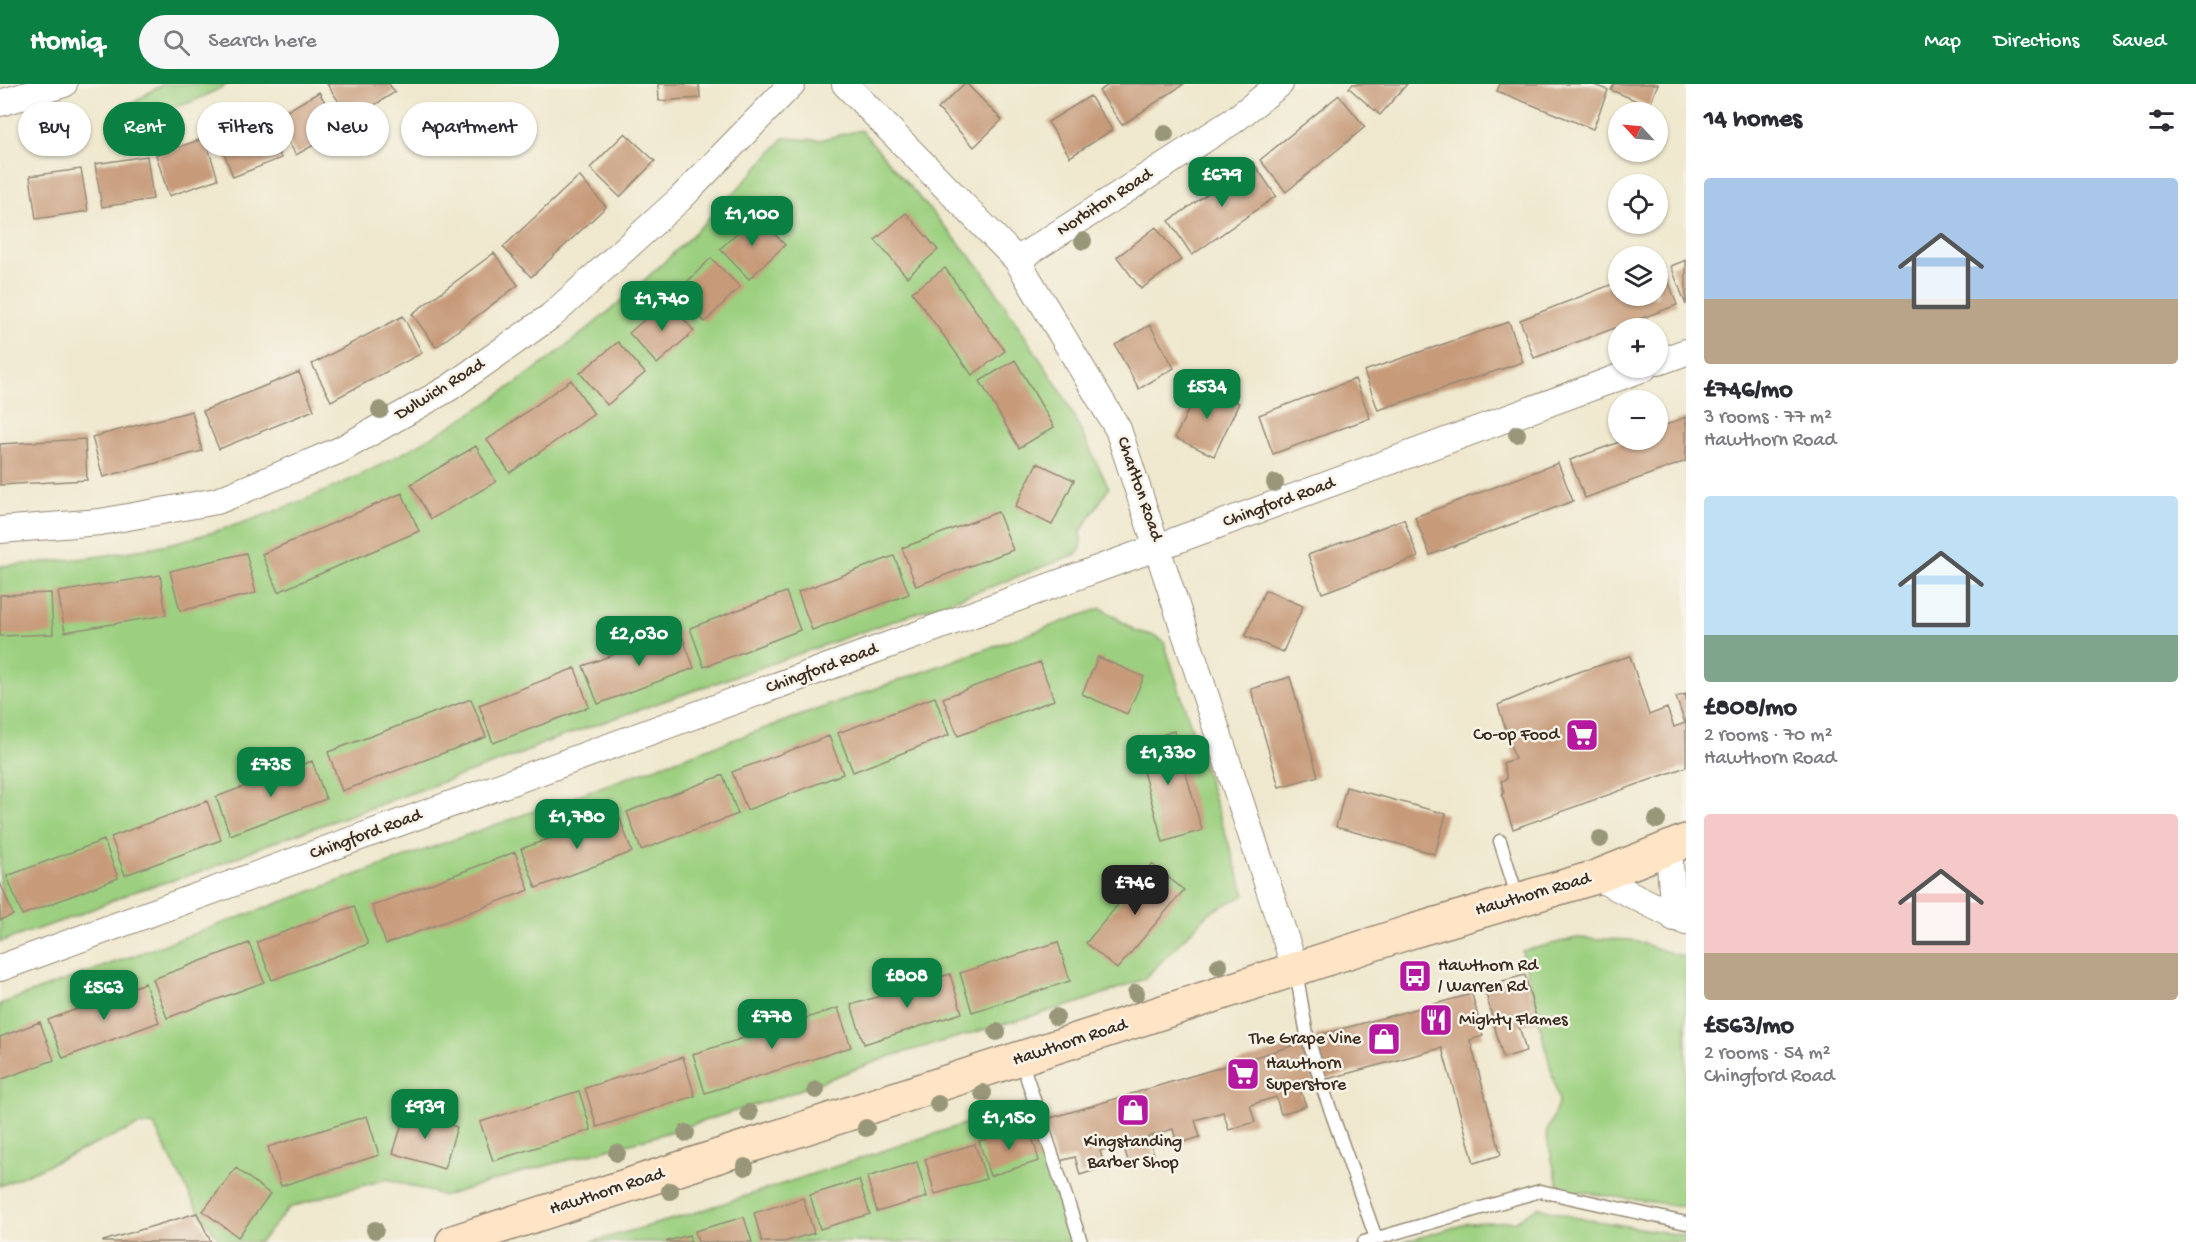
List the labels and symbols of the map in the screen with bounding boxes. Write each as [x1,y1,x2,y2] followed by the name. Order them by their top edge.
[1608,102,1668,162] north arrow
[1186,157,1258,208] pin: £679
[1053,164,1158,242] street label: Norbiton Road
[703,196,801,247] pin: £1,100
[613,281,711,332] pin: £1,740
[391,353,490,426] street label: Dulwich Road
[1171,369,1243,420] pin: £534
[1111,434,1167,545] street label: Charlton Road
[1220,473,1339,533] street label: Chingford Road
[590,616,688,667] pin: £2,030
[763,639,882,699] street label: Chingford Road
[1564,717,1600,753] supermarket icon: Co-op Food
[1473,725,1560,746] place label: Co-op Food
[1119,735,1217,786] pin: £1,330
[235,747,307,798] pin: £735
[528,799,626,850] pin: £1,780
[307,805,426,865] street label: Chingford Road
[1099,865,1171,916] pin: £746
[1473,868,1595,922] street label: Hawthorn Road
[1438,956,1539,998] place label: Hawthorn Rd / Warren Rd
[871,958,943,1009] pin: £808
[1397,958,1433,994] bus stop icon: Hawthorn Rd / Warren Rd
[68,970,140,1021] pin: £563
[736,999,808,1050] pin: £778
[1418,1002,1454,1038] restaurant icon: Mighty Flames
[1459,1010,1569,1031] place label: Mighty Flames
[1010,1014,1131,1071] street label: Hawthorn Road
[1366,1021,1402,1057] shop icon: The Grape Vine
[1248,1029,1362,1050] place label: The Grape Vine
[1266,1054,1347,1096] place label: Hawthorn Superstore
[1225,1056,1261,1092] supermarket icon: Hawthorn Superstore
[389,1089,461,1140] pin: £939
[1115,1092,1151,1128] shop icon: Kingstanding Barber Shop
[960,1100,1058,1151] pin: £1,150
[1084,1132,1182,1174] place label: Kingstanding Barber Shop
[547,1163,668,1220] street label: Hawthorn Road

